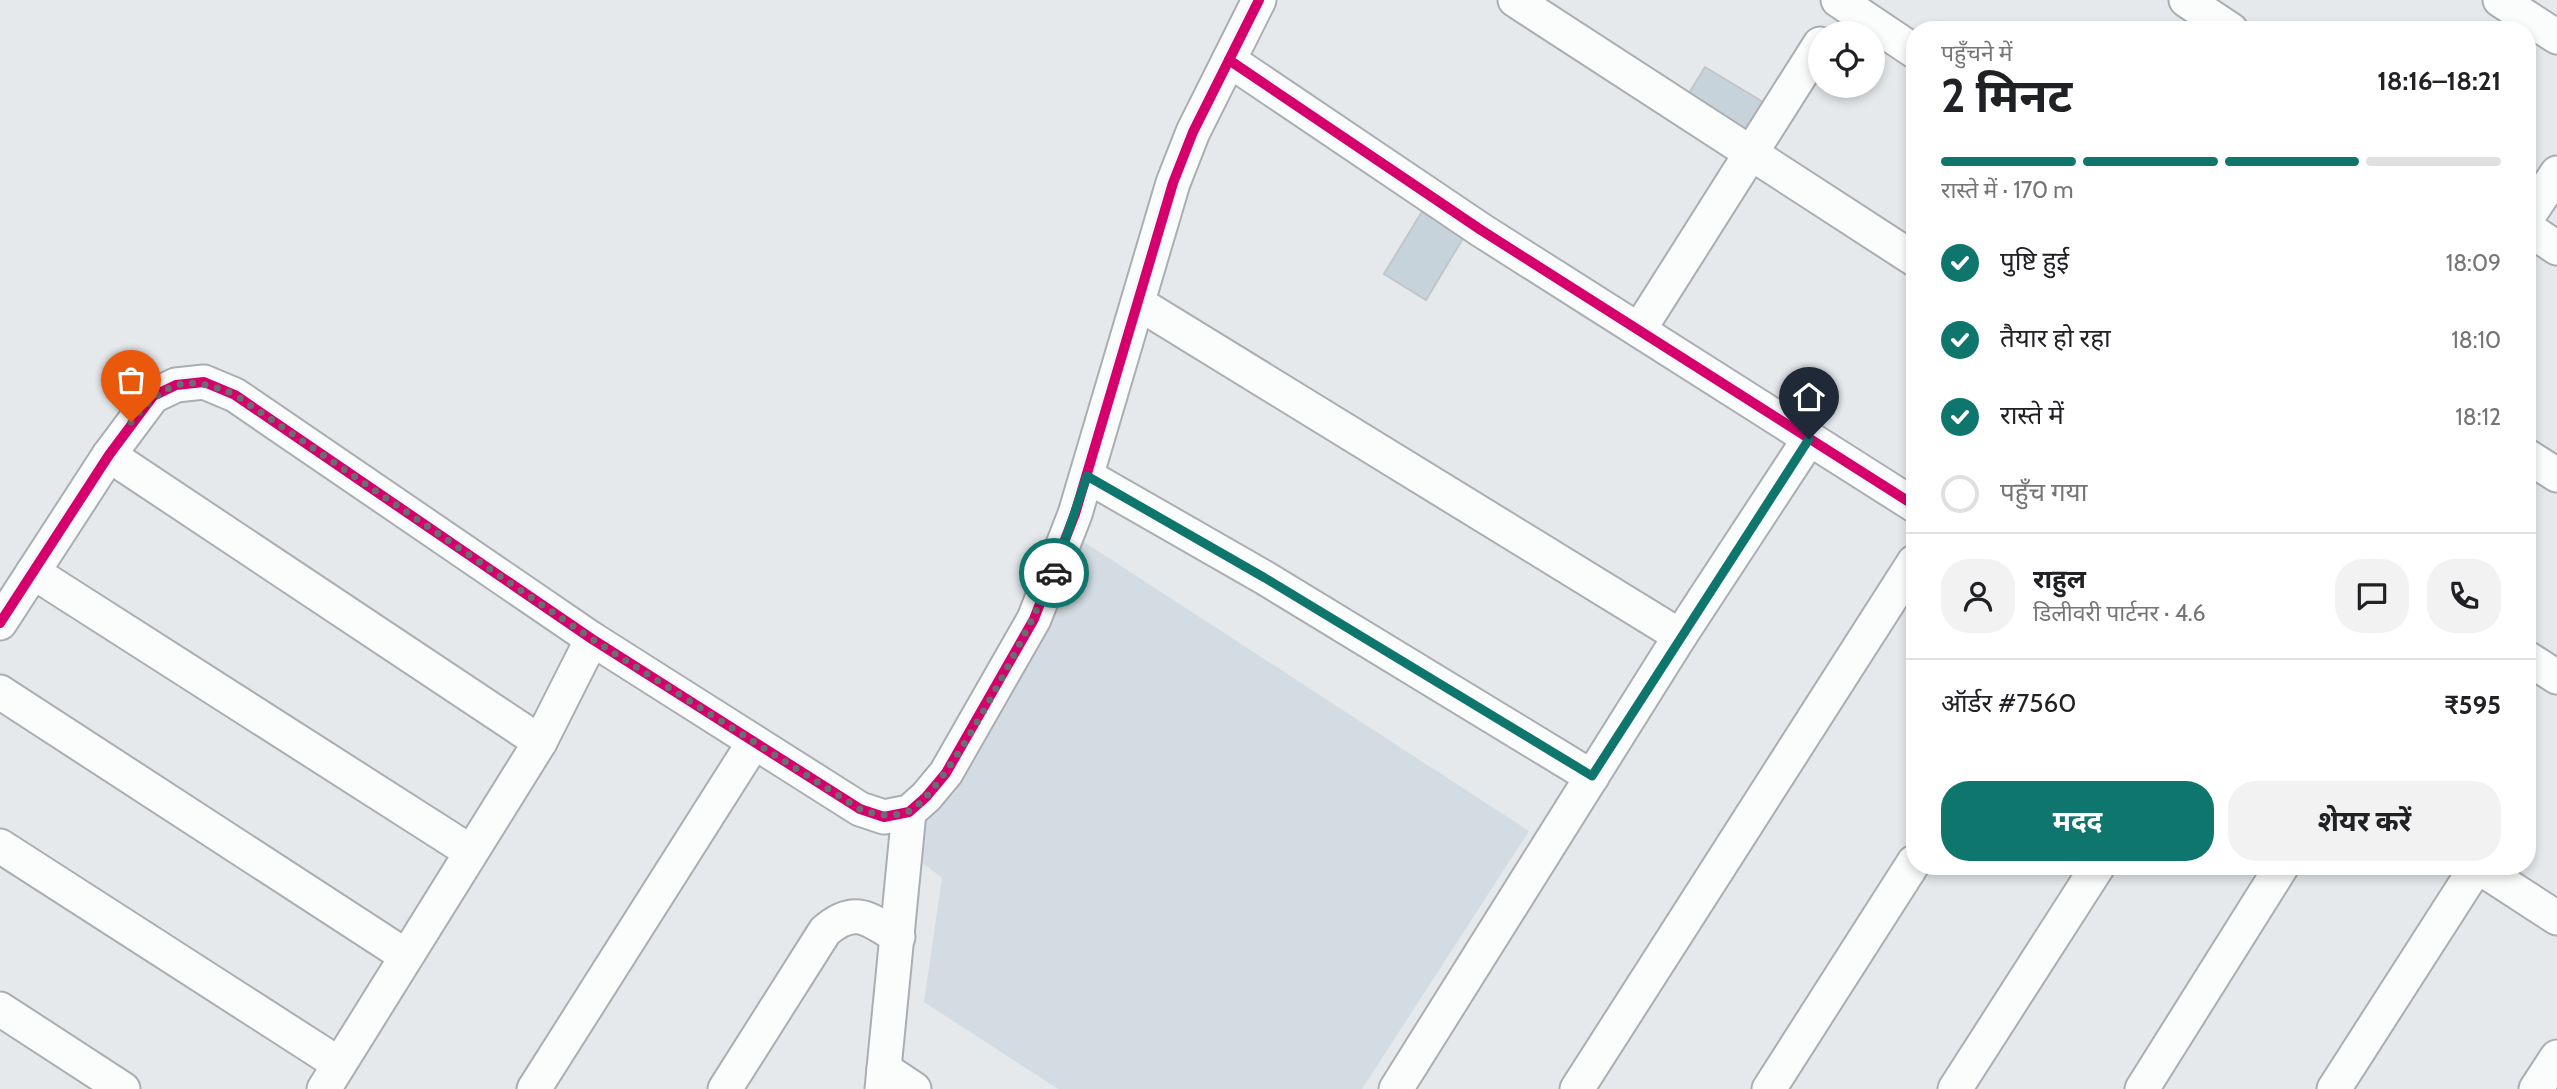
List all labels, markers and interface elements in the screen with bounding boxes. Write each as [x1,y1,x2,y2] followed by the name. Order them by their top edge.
[1808,21,1885,98] map controls
[1808,21,1885,98] button: locate
[1941,39,2013,67] text: पहुँचने में
[2377,65,2501,97] text: 18:16–18:21
[1941,68,2072,124] text: 2 मिनट
[1941,176,2073,204] text: रास्ते में · 170 m
[1941,244,1979,282] icon: check
[2000,245,2069,277] text: पुष्टि हुई
[2446,249,2501,277] text: 18:09
[1941,321,1979,359] icon: check
[2000,322,2111,354] text: तैयार हो रहा
[2451,326,2501,354] text: 18:10
[101,350,161,422] pin
[112,361,150,399] icon: bag
[1779,367,1839,439] pin
[1790,378,1828,416] icon: home
[1941,398,1979,436] icon: check
[2000,399,2064,431] text: रास्ते में
[2455,403,2501,431] text: 18:12
[2000,476,2087,508] text: पहुँच गया
[1019,538,1089,608] courier
[1035,554,1073,592] icon: car
[1941,559,2015,633] button: person
[2335,559,2409,633] button: chat
[2427,559,2501,633] button: phone
[2033,563,2086,595] text: राहुल
[2033,599,2206,627] text: डिलीवरी पार्टनर · 4.6
[1941,687,2076,719] text: ऑर्डर #7560
[2444,689,2501,721] text: ₹595
[1941,781,2214,861] button: मदद
[2228,781,2501,861] button: शेयर करें

